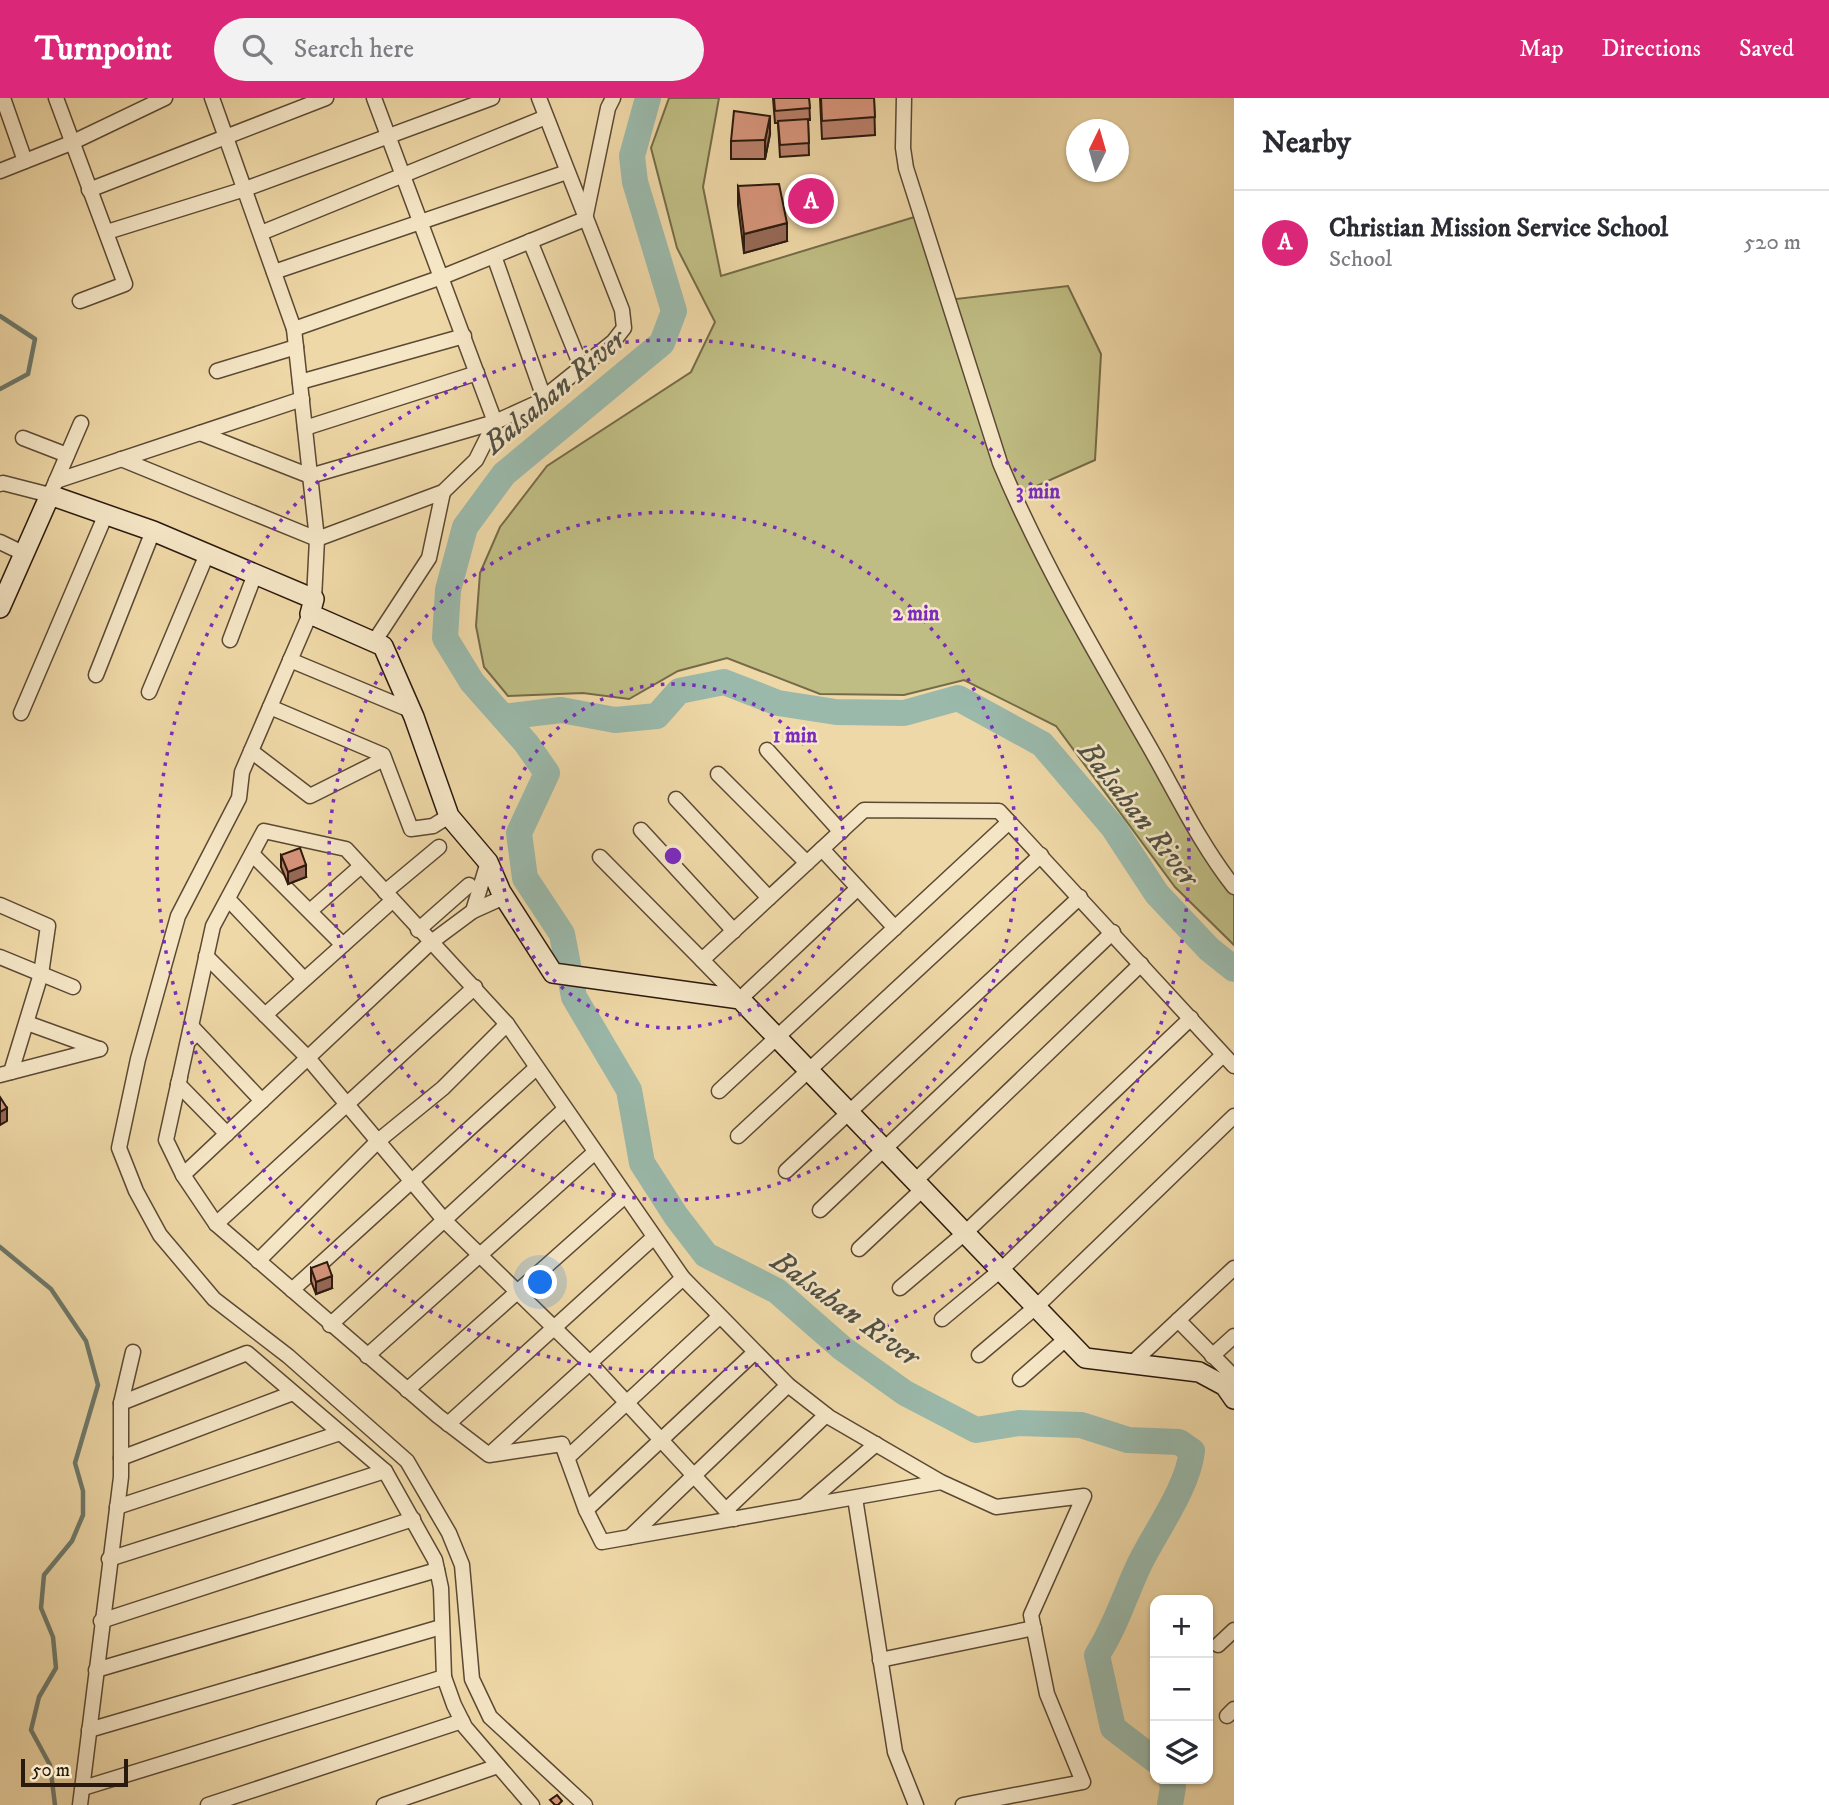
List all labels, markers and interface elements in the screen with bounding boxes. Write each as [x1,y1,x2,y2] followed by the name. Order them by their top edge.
[214,18,704,81] search box
[35,29,172,70] text: Turnpoint
[238,30,276,68] icon: search
[294,33,414,66] text: Search here
[1519,34,1564,64] text: Map
[1602,34,1701,64] text: Directions
[1739,34,1794,64] text: Saved
[1066,119,1129,182] north arrow
[1262,125,1351,162] text: Nearby
[788,175,834,227] pin: A
[1329,212,1668,245] text: Christian Mission Service School
[1278,228,1292,257] text: A
[1744,228,1801,257] text: 520 m
[1329,245,1392,274] text: School
[475,320,635,463] water label: Balsahan River
[1016,479,1061,505] text: 3 min
[893,601,941,627] text: 2 min
[773,723,818,749] text: 1 min
[1069,733,1208,896] water label: Balsahan River
[661,844,685,868] centre of rings
[763,1242,928,1377] water label: Balsahan River
[523,1265,557,1299] your location
[1150,1595,1213,1784] map controls
[1150,1595,1213,1658] button: +
[1150,1658,1213,1721] button: −
[1150,1721,1213,1784] button: layers
[21,1756,128,1788] scale bar
[32,1759,70,1782] text: 50 m

